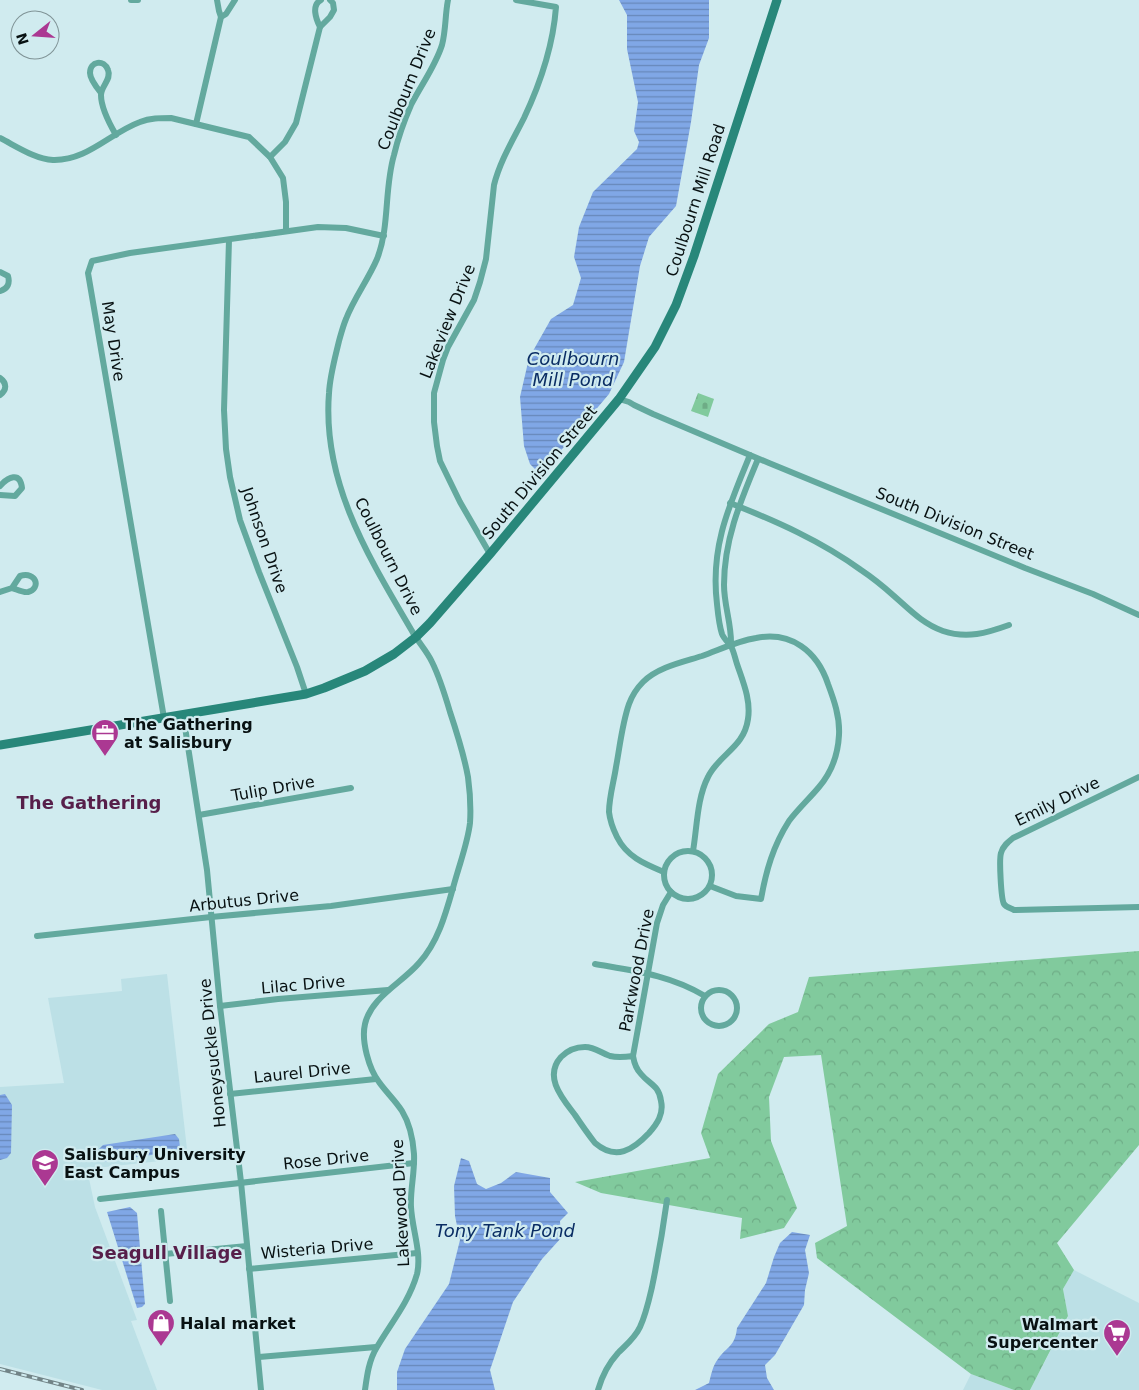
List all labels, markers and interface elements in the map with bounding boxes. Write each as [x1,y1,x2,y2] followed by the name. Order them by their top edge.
[10,10,60,60] north arrow
[373,25,440,153] street label: Coulbourn Drive
[13,31,32,47] text: N
[662,121,729,279] street label: Coulbourn Mill Road
[416,261,479,381] street label: Lakeview Drive
[98,300,129,382] street label: May Drive
[527,348,619,390] water label: Coulbourn Mill Pond
[478,402,601,543] street label: South Division Street
[873,483,1037,564] street label: South Division Street
[237,484,292,596] street label: Johnson Drive
[351,494,426,618] street label: Coulbourn Drive
[124,715,253,752] place label: The Gathering at Salisbury
[90,718,120,757] office icon: The Gathering at Salisbury
[229,772,316,805] street label: Tulip Drive
[1012,773,1103,830] street label: Emily Drive
[17,792,161,813] district label: The Gathering
[188,885,300,916] street label: Arbutus Drive
[615,907,658,1033] street label: Parkwood Drive
[260,971,346,998] street label: Lilac Drive
[195,977,230,1128] street label: Honeysuckle Drive
[253,1058,351,1087] street label: Laurel Drive
[388,1139,413,1267] street label: Lakewood Drive
[64,1145,246,1182] place label: Salisbury University East Campus
[282,1146,370,1173] street label: Rose Drive
[30,1148,60,1187] school or university icon: Salisbury University East Campus
[435,1220,576,1241] water label: Tony Tank Pond
[260,1234,374,1263] street label: Wisteria Drive
[92,1242,243,1263] district label: Seagull Village
[146,1308,176,1347] shop icon: Halal market
[180,1314,296,1333] place label: Halal market
[987,1315,1098,1352] place label: Walmart Supercenter
[1102,1318,1132,1357] supermarket icon: Walmart Supercenter

